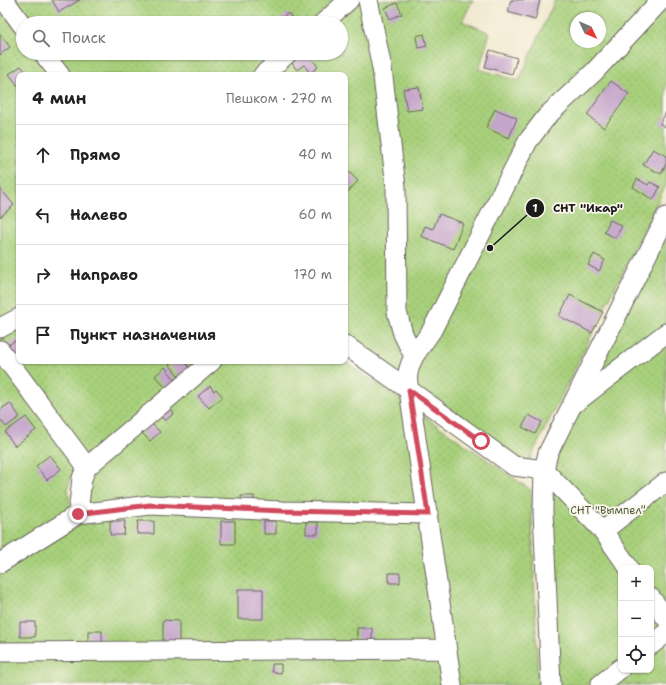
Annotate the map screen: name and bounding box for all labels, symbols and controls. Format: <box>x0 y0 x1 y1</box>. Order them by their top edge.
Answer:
north arrow <box>570 12 606 48</box>
search box <box>16 16 348 60</box>
icon: search <box>30 27 52 49</box>
text: Поиск <box>62 28 106 48</box>
text: 4 мин <box>32 87 87 109</box>
text: Пешком · 270 m <box>226 90 332 107</box>
icon: ahead <box>32 144 54 166</box>
text: Прямо <box>70 145 120 165</box>
text: 40 m <box>298 146 332 163</box>
callout: СНТ "Икар" <box>525 196 631 220</box>
text: 1 <box>532 200 538 216</box>
text: СНТ "Икар" <box>553 200 623 216</box>
icon: left <box>32 204 54 226</box>
text: Налево <box>70 205 128 225</box>
text: 60 m <box>299 206 332 223</box>
icon: right <box>32 264 54 286</box>
text: Направо <box>70 265 138 285</box>
text: 170 m <box>294 266 332 283</box>
icon: arrive <box>32 324 54 346</box>
text: Пункт назначения <box>70 325 216 345</box>
route start <box>472 432 490 450</box>
park label: СНТ "Вымпел" <box>570 503 646 518</box>
route end <box>69 505 87 523</box>
map controls <box>618 565 654 673</box>
button: + <box>618 565 654 601</box>
button: − <box>618 601 654 637</box>
button: locate <box>618 637 654 673</box>

